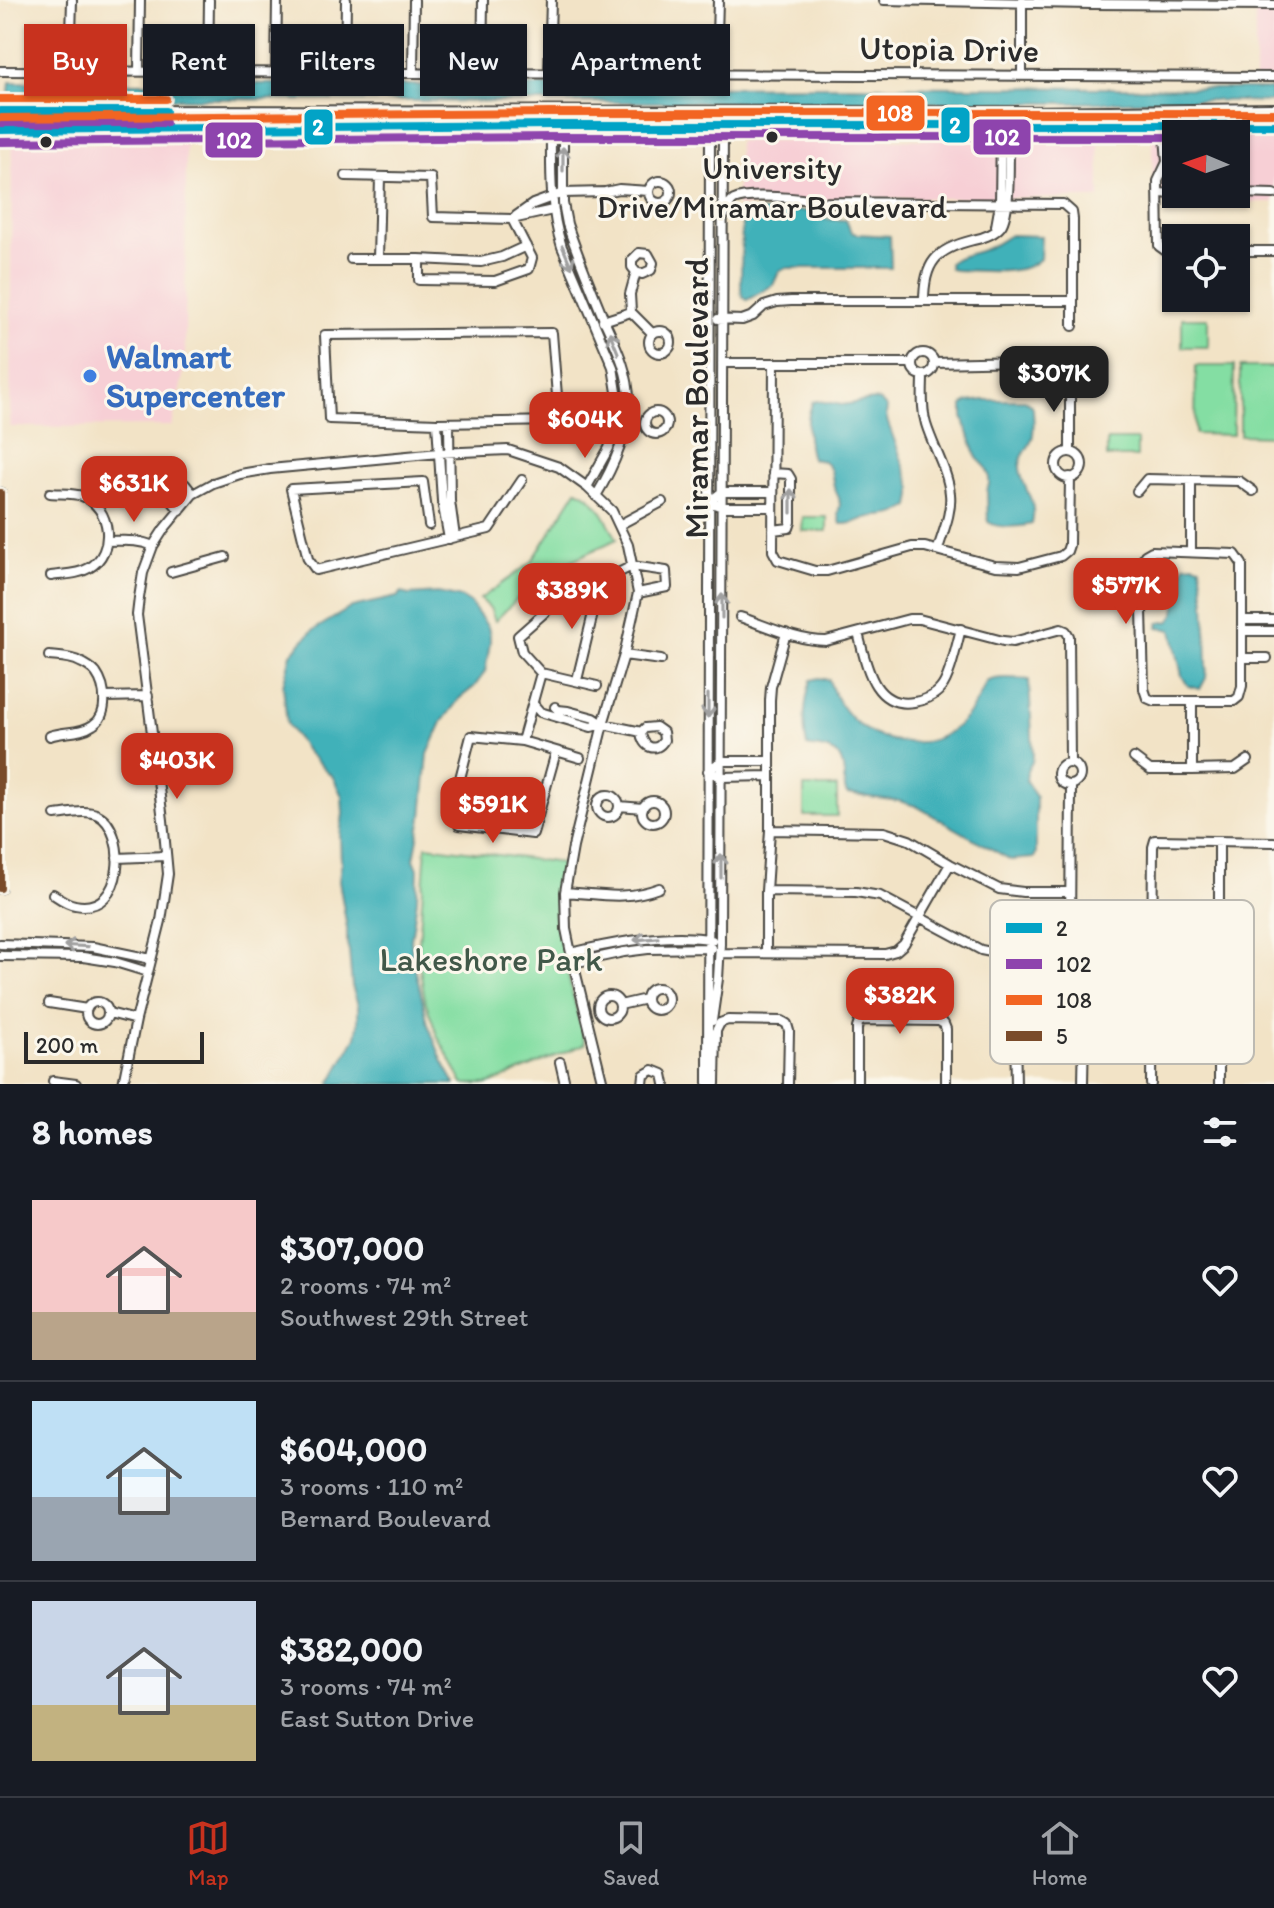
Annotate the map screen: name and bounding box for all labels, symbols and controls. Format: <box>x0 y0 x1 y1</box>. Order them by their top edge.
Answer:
chip: Buy <box>24 24 127 96</box>
chip: Rent <box>143 24 255 96</box>
chip: Filters <box>271 24 404 96</box>
chip: New <box>420 24 527 96</box>
chip: Apartment <box>543 24 730 96</box>
street label: Utopia Drive <box>859 27 1039 71</box>
line badge: 108 <box>865 94 926 132</box>
text: 108 <box>877 100 913 127</box>
line badge: 2 <box>940 106 971 144</box>
line badge: 2 <box>303 108 334 146</box>
text: 2 <box>949 112 961 139</box>
text: 2 <box>312 114 324 141</box>
line badge: 102 <box>972 118 1032 156</box>
north arrow <box>1162 120 1250 208</box>
map controls <box>1162 120 1250 312</box>
line badge: 102 <box>204 121 264 159</box>
text: 102 <box>984 124 1020 151</box>
text: 102 <box>216 127 252 154</box>
marker: University Drive/Miramar Boulevard <box>764 129 780 145</box>
unlabelled marker <box>38 134 54 150</box>
one-way arrow <box>555 146 571 173</box>
place label: University Drive/Miramar Boulevard <box>597 149 948 226</box>
button: locate <box>1162 224 1250 312</box>
one-way arrow <box>560 244 575 269</box>
street label: Miramar Boulevard <box>676 257 717 539</box>
one-way arrow <box>606 331 621 356</box>
place label: Walmart Supercenter <box>106 336 285 416</box>
pin: $307K <box>998 346 1110 414</box>
text: $307K <box>1018 356 1090 388</box>
marker: Walmart Supercenter <box>81 367 99 385</box>
pin: $604K <box>529 392 641 460</box>
text: $604K <box>547 402 623 434</box>
pin: $631K <box>78 456 190 524</box>
text: $631K <box>99 466 169 498</box>
one-way arrow <box>783 488 799 515</box>
pin: $577K <box>1070 558 1182 626</box>
pin: $389K <box>516 563 628 631</box>
text: $577K <box>1091 568 1161 600</box>
text: $389K <box>536 573 608 605</box>
one-way arrow <box>714 593 730 620</box>
one-way arrow <box>700 692 716 719</box>
pin: $403K <box>121 733 233 801</box>
text: $403K <box>139 743 215 775</box>
pin: $591K <box>437 777 549 845</box>
text: $591K <box>458 787 528 819</box>
one-way arrow <box>713 853 729 880</box>
legend <box>990 900 1254 1064</box>
text: 2 <box>1056 915 1068 942</box>
one-way arrow <box>633 932 659 947</box>
one-way arrow <box>63 938 90 953</box>
park label: Lakeshore Park <box>379 939 603 980</box>
text: 102 <box>1056 951 1092 978</box>
pin: $382K <box>844 968 956 1036</box>
text: $382K <box>864 978 936 1010</box>
text: 108 <box>1056 987 1092 1014</box>
text: 5 <box>1056 1023 1068 1050</box>
scale bar <box>24 1028 204 1064</box>
text: 200 m <box>36 1032 98 1059</box>
icon: filters <box>1198 1110 1242 1154</box>
text: 8 homes <box>32 1112 153 1153</box>
text: $307,000 <box>280 1228 424 1269</box>
icon: home <box>96 1232 192 1328</box>
icon: heart <box>1198 1258 1242 1302</box>
text: 2 rooms · 74 m² <box>280 1269 451 1301</box>
text: Southwest 29th Street <box>280 1301 529 1333</box>
text: $604,000 <box>280 1429 428 1470</box>
icon: home <box>96 1433 192 1529</box>
icon: heart <box>1198 1459 1242 1503</box>
text: 3 rooms · 110 m² <box>280 1470 463 1502</box>
text: Bernard Boulevard <box>280 1502 491 1534</box>
text: $382,000 <box>280 1629 423 1670</box>
icon: home <box>96 1633 192 1729</box>
icon: heart <box>1198 1659 1242 1703</box>
text: 3 rooms · 74 m² <box>280 1670 452 1702</box>
text: East Sutton Drive <box>280 1702 474 1734</box>
tab: Map <box>186 1816 230 1891</box>
tab: Saved <box>603 1816 659 1891</box>
tab: Home <box>1032 1816 1088 1891</box>

